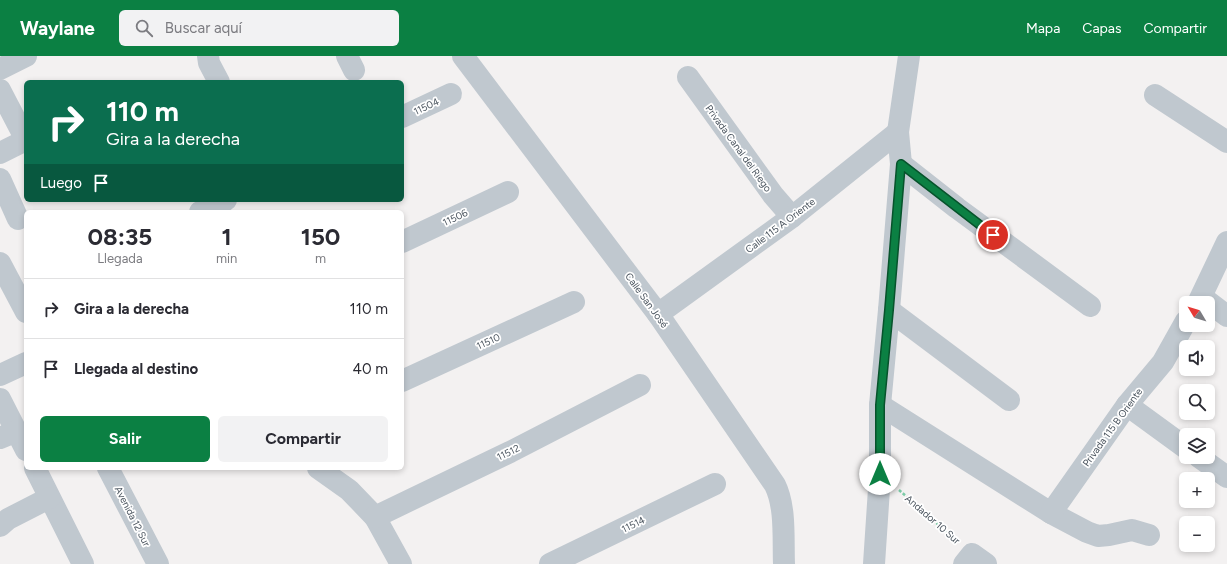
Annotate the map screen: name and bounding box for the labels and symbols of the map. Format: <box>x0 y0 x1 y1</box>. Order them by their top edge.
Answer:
street label: 11504 <box>411 95 441 118</box>
street label: Privada Canal del Riego <box>703 102 775 195</box>
street label: Calle 115 A Oriente <box>743 195 818 256</box>
street label: 11506 <box>441 206 470 229</box>
pin <box>976 218 1010 252</box>
street label: Calle San José <box>622 270 671 331</box>
north arrow <box>1179 296 1215 332</box>
street label: 11510 <box>474 331 502 352</box>
street label: Privada 115 B Oriente <box>1080 385 1146 469</box>
street label: 11512 <box>495 441 522 463</box>
position arrow <box>859 453 901 495</box>
street label: Avenida 12 Sur <box>112 484 154 549</box>
street label: Andador 10 Sur <box>902 492 963 547</box>
street label: 11514 <box>619 513 647 536</box>

